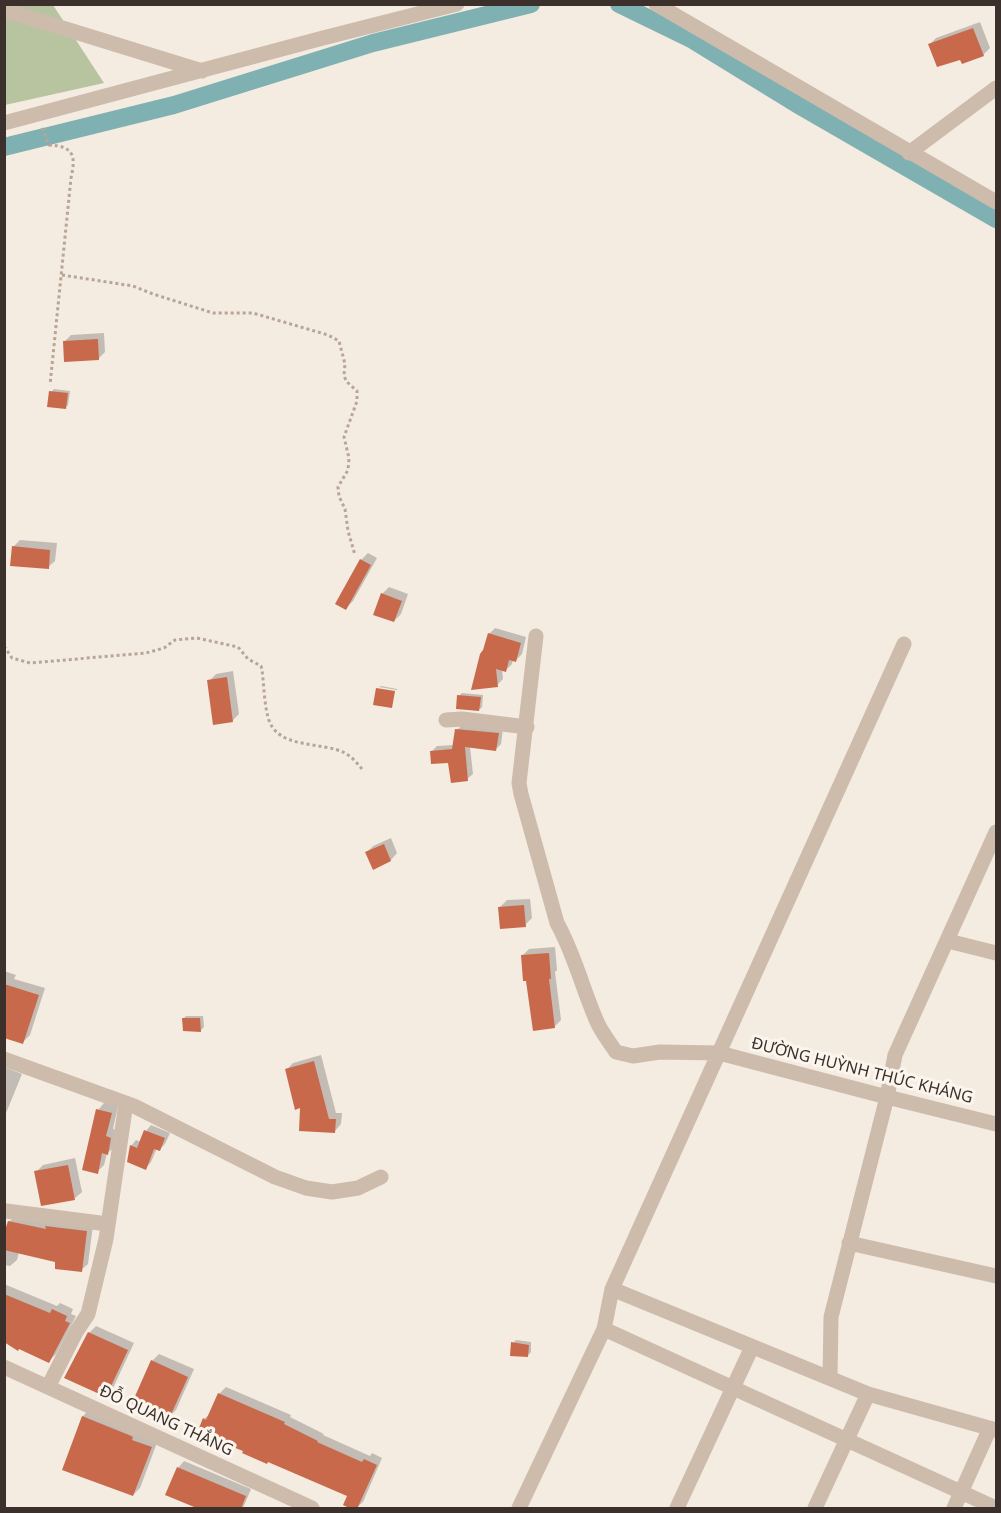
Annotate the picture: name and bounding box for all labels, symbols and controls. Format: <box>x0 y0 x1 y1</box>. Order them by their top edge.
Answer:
street label: ĐƯỜNG HUỲNH THÚC KHÁNG <box>749 1034 975 1108</box>
street label: ĐỖ QUANG THẮNG <box>96 1382 236 1460</box>

